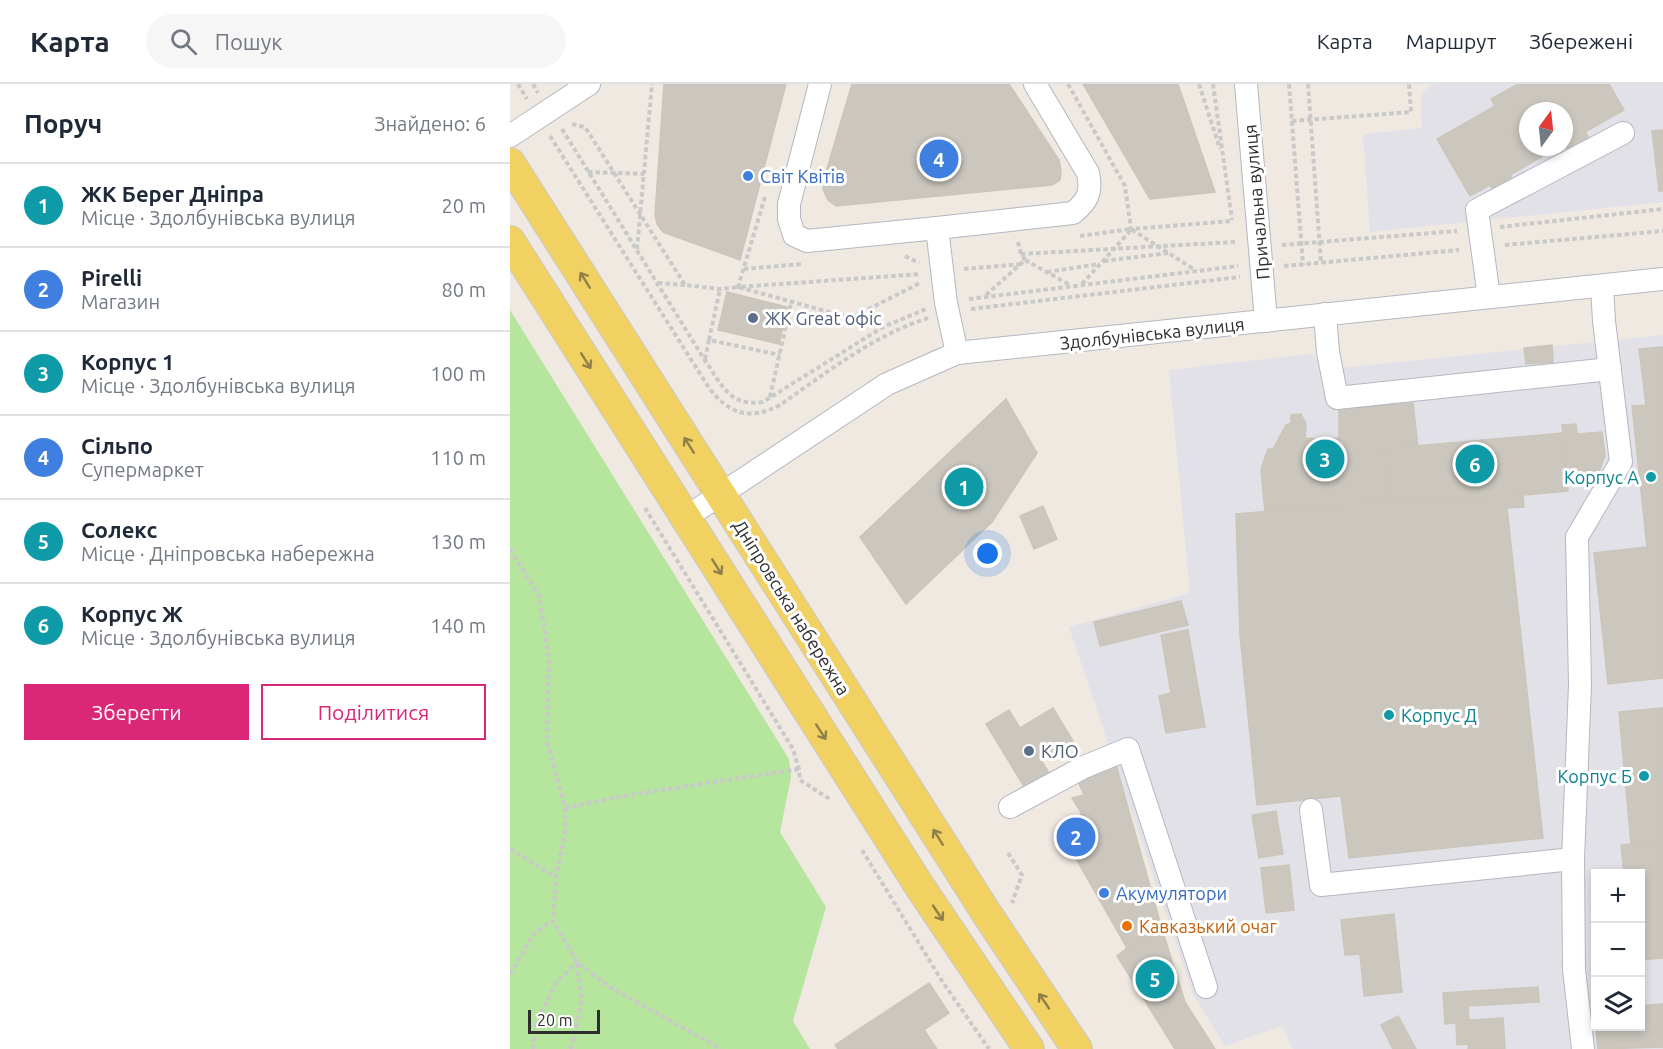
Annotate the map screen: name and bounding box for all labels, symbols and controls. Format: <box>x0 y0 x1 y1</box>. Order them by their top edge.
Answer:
search box <box>146 14 566 68</box>
icon: search <box>167 25 200 58</box>
text: Карта <box>30 26 110 57</box>
text: Пошук <box>215 29 283 54</box>
text: Карта <box>1317 29 1373 53</box>
text: Маршрут <box>1406 29 1496 53</box>
text: Збережені <box>1529 29 1633 53</box>
north arrow <box>1519 102 1573 156</box>
text: Поруч <box>24 109 102 138</box>
text: Знайдено: 6 <box>374 112 486 135</box>
street label: Причальна вулиця <box>1239 124 1273 280</box>
pin: 4 <box>920 136 958 182</box>
place label: Світ Квітів <box>760 166 845 186</box>
marker: Світ Квітів <box>741 169 755 183</box>
text: ЖК Берег Дніпра <box>81 181 264 206</box>
text: 1 <box>38 194 49 217</box>
text: 20 m <box>442 194 486 217</box>
text: Місце · Здолбунівська вулиця <box>81 206 356 229</box>
text: Pirelli <box>81 265 142 290</box>
one-way arrow <box>578 272 590 289</box>
text: 2 <box>38 278 49 301</box>
text: 80 m <box>442 278 486 301</box>
text: Магазин <box>81 290 160 313</box>
place label: ЖК Great офіс <box>765 308 882 328</box>
marker: ЖК Great офіс <box>746 311 760 325</box>
street label: Здолбунівська вулиця <box>1059 313 1245 353</box>
text: Корпус 1 <box>81 349 174 374</box>
one-way arrow <box>581 352 593 369</box>
text: 3 <box>38 362 49 385</box>
text: 100 m <box>430 362 486 385</box>
text: Місце · Здолбунівська вулиця <box>81 374 356 397</box>
text: Сільпо <box>81 433 153 458</box>
pin: 3 <box>1306 436 1344 482</box>
one-way arrow <box>683 437 695 454</box>
pin: 6 <box>1456 442 1494 487</box>
text: 4 <box>38 446 49 469</box>
text: 110 m <box>430 446 486 469</box>
text: Супермаркет <box>81 458 204 481</box>
pin: 1 <box>944 464 984 510</box>
place label: Корпус А <box>1564 467 1639 487</box>
marker: Корпус А <box>1644 470 1658 484</box>
street label: Дніпровська набережна <box>730 516 854 698</box>
text: Солекс <box>81 517 157 542</box>
text: 5 <box>38 530 49 553</box>
text: 130 m <box>430 530 486 553</box>
your location <box>973 539 1002 568</box>
text: Місце · Дніпровська набережна <box>81 542 375 565</box>
one-way arrow <box>711 558 723 575</box>
text: Корпус Ж <box>81 601 183 626</box>
text: 6 <box>38 614 49 637</box>
text: 140 m <box>430 614 486 637</box>
text: Місце · Здолбунівська вулиця <box>81 626 356 649</box>
button: Зберегти <box>24 684 249 740</box>
button: Поділитися <box>261 684 486 740</box>
place label: Корпус Д <box>1401 705 1477 725</box>
marker: Корпус Д <box>1382 708 1396 722</box>
one-way arrow <box>816 723 828 740</box>
place label: КЛО <box>1041 741 1079 761</box>
marker: КЛО <box>1022 744 1036 758</box>
place label: Корпус Б <box>1558 766 1632 786</box>
marker: Корпус Б <box>1637 769 1651 783</box>
pin: 2 <box>1056 814 1096 860</box>
one-way arrow <box>931 829 944 846</box>
map controls <box>1591 869 1645 1031</box>
button: + <box>1591 869 1645 923</box>
place label: Акумулятори <box>1116 883 1227 903</box>
marker: Акумулятори <box>1097 886 1111 900</box>
one-way arrow <box>932 905 944 921</box>
place label: Кавказький очаг <box>1139 916 1277 936</box>
marker: Кавказький очаг <box>1120 919 1134 933</box>
button: − <box>1591 923 1645 977</box>
pin: 5 <box>1136 956 1174 1002</box>
button: layers <box>1591 977 1645 1031</box>
one-way arrow <box>1038 993 1050 1009</box>
scale bar <box>528 1007 600 1034</box>
text: 20 m <box>537 1011 573 1029</box>

